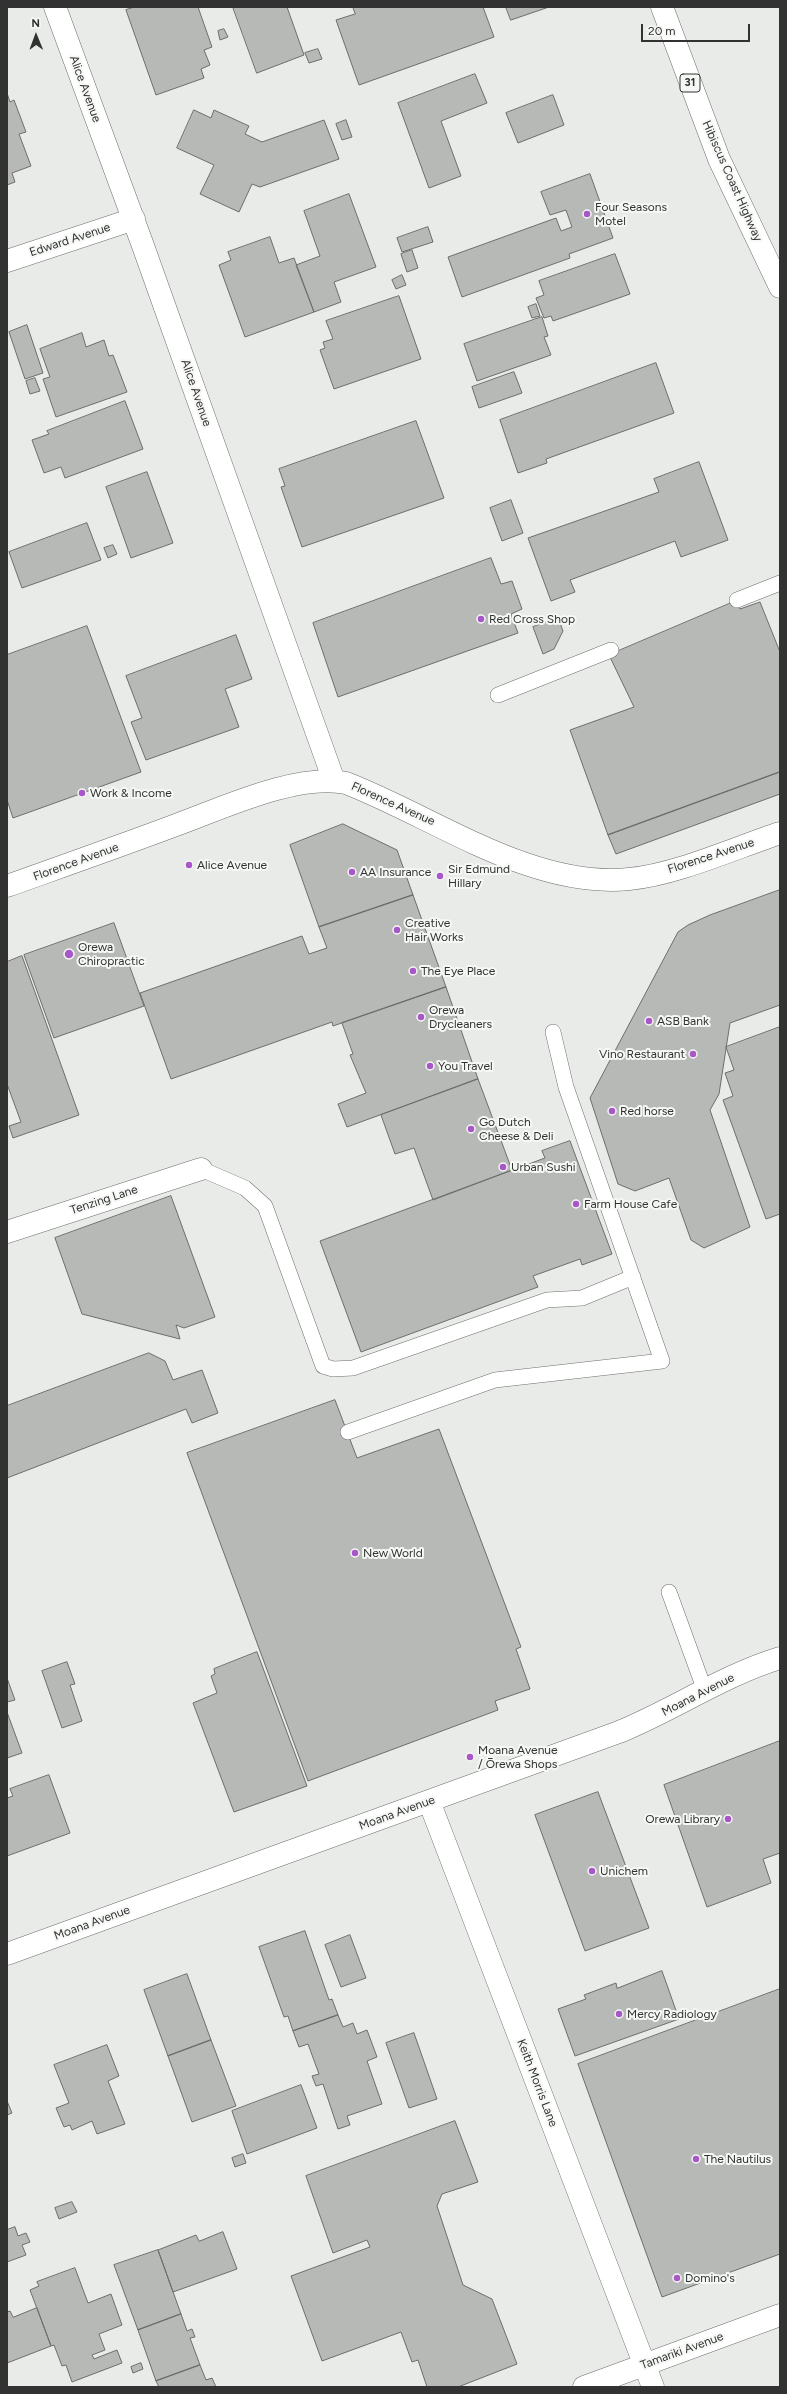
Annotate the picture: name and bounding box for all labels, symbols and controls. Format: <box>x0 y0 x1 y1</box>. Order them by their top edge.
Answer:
north arrow <box>16 16 56 56</box>
scale bar <box>643 16 752 42</box>
text: N <box>31 17 40 30</box>
text: 20 m <box>648 24 676 38</box>
street label: Alice Avenue <box>66 54 104 124</box>
road number: 31 <box>680 74 700 92</box>
street label: Hibiscus Coast Highway <box>699 118 765 244</box>
place label: Four Seasons Motel <box>595 200 667 228</box>
marker: Four Seasons Motel <box>582 209 592 219</box>
street label: Edward Avenue <box>28 220 112 260</box>
street label: Alice Avenue <box>178 357 214 429</box>
place label: Red Cross Shop <box>489 612 575 626</box>
marker: Red Cross Shop <box>476 614 486 624</box>
street label: Florence Avenue <box>349 779 437 829</box>
place label: Work & Income <box>90 786 172 800</box>
marker: Work & Income <box>77 788 87 798</box>
street label: Florence Avenue <box>666 835 756 877</box>
street label: Florence Avenue <box>31 840 121 884</box>
place label: Alice Avenue <box>197 858 267 872</box>
marker: Alice Avenue <box>184 860 194 870</box>
place label: Sir Edmund Hillary <box>448 862 510 890</box>
place label: AA Insurance <box>360 865 431 879</box>
marker: AA Insurance <box>347 867 357 877</box>
marker: Sir Edmund Hillary <box>435 871 445 881</box>
place label: Creative Hair Works <box>405 916 463 944</box>
marker: Creative Hair Works <box>392 925 402 935</box>
place label: Orewa Chiropractic <box>78 940 145 968</box>
marker: Orewa Chiropractic <box>63 948 75 960</box>
place label: The Eye Place <box>421 964 495 978</box>
marker: The Eye Place <box>408 966 418 976</box>
place label: Orewa Drycleaners <box>429 1003 492 1031</box>
marker: Orewa Drycleaners <box>416 1012 426 1022</box>
place label: ASB Bank <box>657 1014 709 1028</box>
marker: ASB Bank <box>644 1016 654 1026</box>
place label: Vino Restaurant <box>599 1047 685 1061</box>
marker: Vino Restaurant <box>688 1049 698 1059</box>
place label: You Travel <box>438 1059 493 1073</box>
marker: You Travel <box>425 1061 435 1071</box>
place label: Red horse <box>620 1104 674 1118</box>
marker: Red horse <box>607 1106 617 1116</box>
place label: Go Dutch Cheese & Deli <box>479 1115 553 1143</box>
marker: Go Dutch Cheese & Deli <box>466 1124 476 1134</box>
place label: Urban Sushi <box>511 1160 575 1174</box>
marker: Urban Sushi <box>498 1162 508 1172</box>
street label: Tenzing Lane <box>68 1182 140 1218</box>
place label: Farm House Cafe <box>584 1197 677 1211</box>
marker: Farm House Cafe <box>571 1199 581 1209</box>
place label: New World <box>363 1546 423 1560</box>
marker: New World <box>350 1548 360 1558</box>
street label: Moana Avenue <box>659 1671 737 1719</box>
place label: Moana Avenue / Ōrewa Shops <box>478 1743 558 1771</box>
marker: Moana Avenue / Ōrewa Shops <box>465 1752 475 1762</box>
street label: Moana Avenue <box>357 1793 437 1833</box>
place label: Orewa Library <box>645 1812 720 1826</box>
marker: Orewa Library <box>723 1814 733 1824</box>
place label: Unichem <box>600 1864 648 1878</box>
marker: Unichem <box>587 1866 597 1876</box>
street label: Moana Avenue <box>52 1903 132 1943</box>
place label: Mercy Radiology <box>627 2007 717 2021</box>
marker: Mercy Radiology <box>614 2009 624 2019</box>
street label: Keith Morris Lane <box>514 2037 560 2129</box>
place label: The Nautilus <box>704 2152 771 2166</box>
marker: The Nautilus <box>691 2154 701 2164</box>
place label: Domino's <box>685 2271 735 2285</box>
marker: Domino's <box>672 2273 682 2283</box>
street label: Tamariki Avenue <box>639 2329 725 2373</box>

